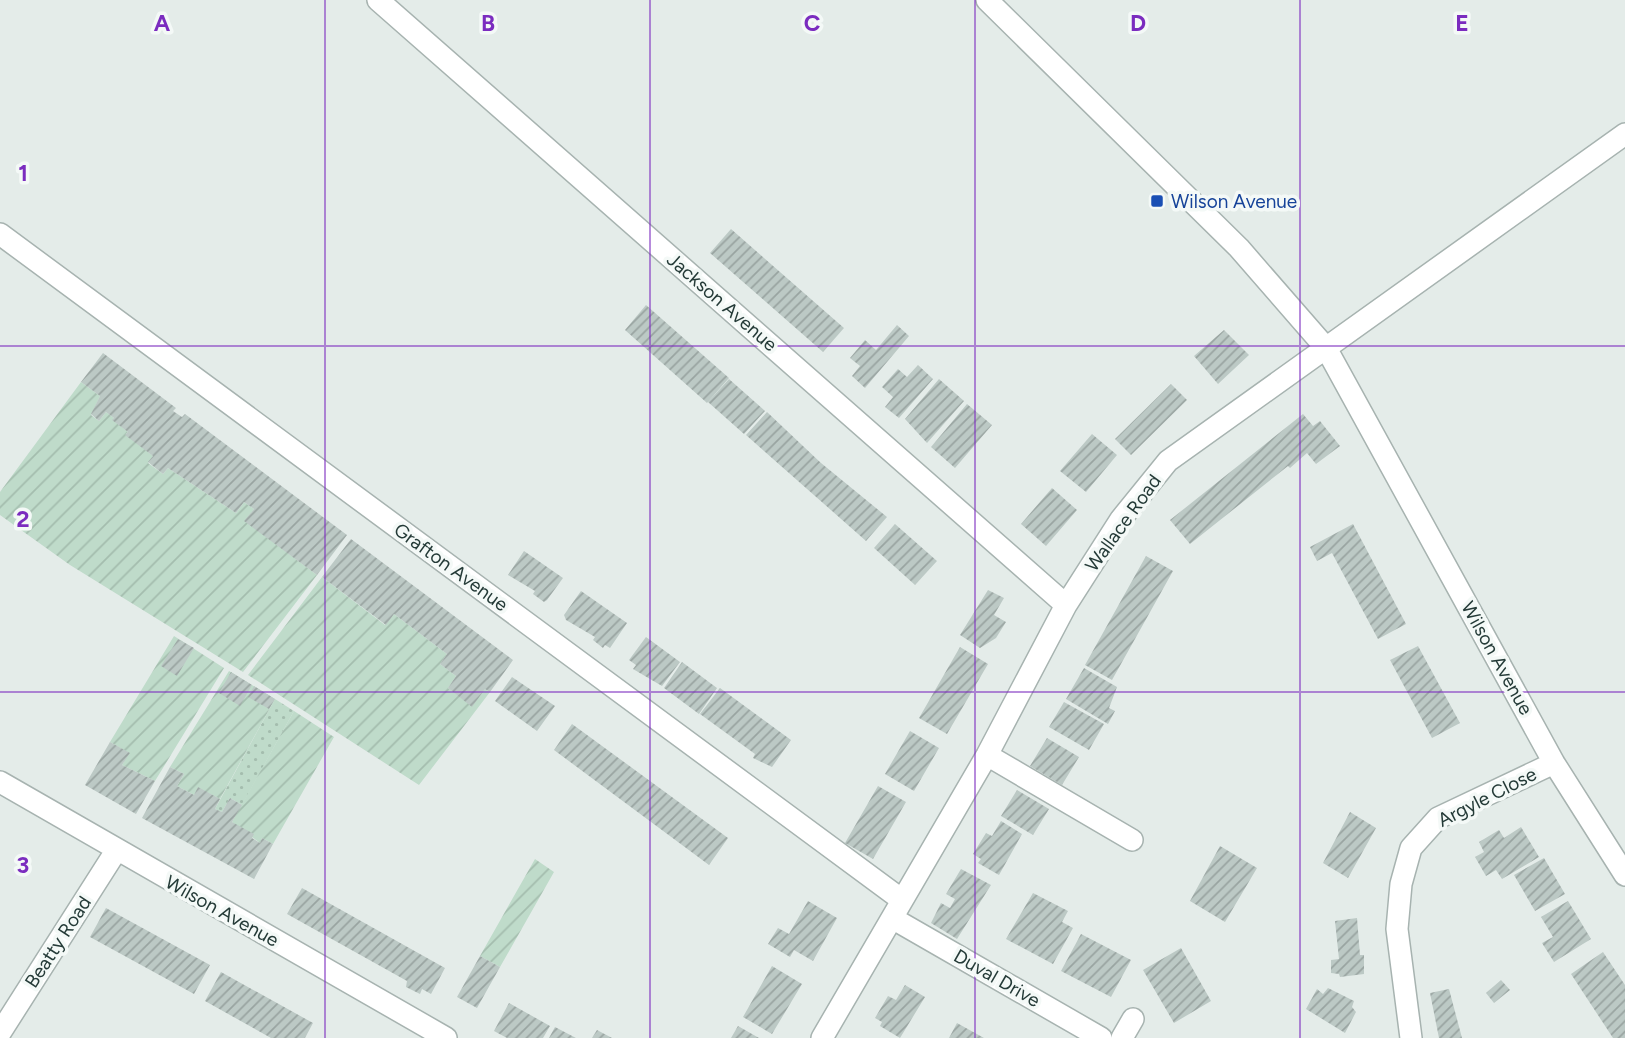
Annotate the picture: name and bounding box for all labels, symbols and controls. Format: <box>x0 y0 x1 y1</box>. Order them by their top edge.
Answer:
text: A <box>154 9 171 37</box>
text: B <box>481 9 495 37</box>
text: C <box>804 9 821 37</box>
text: D <box>1130 9 1146 37</box>
text: E <box>1455 9 1469 37</box>
text: 1 <box>18 159 28 187</box>
place label: Wilson Avenue <box>1171 190 1297 213</box>
marker: Wilson Avenue <box>1149 193 1165 209</box>
street label: Jackson Avenue <box>662 248 782 356</box>
street label: Wallace Road <box>1080 470 1166 576</box>
text: 2 <box>16 505 30 533</box>
street label: Grafton Avenue <box>390 518 512 616</box>
street label: Wilson Avenue <box>1456 597 1538 719</box>
street label: Argyle Close <box>1434 762 1540 832</box>
text: 3 <box>17 851 29 879</box>
street label: Wilson Avenue <box>161 870 283 952</box>
street label: Beatty Road <box>20 892 96 992</box>
street label: Duval Drive <box>950 944 1044 1012</box>

